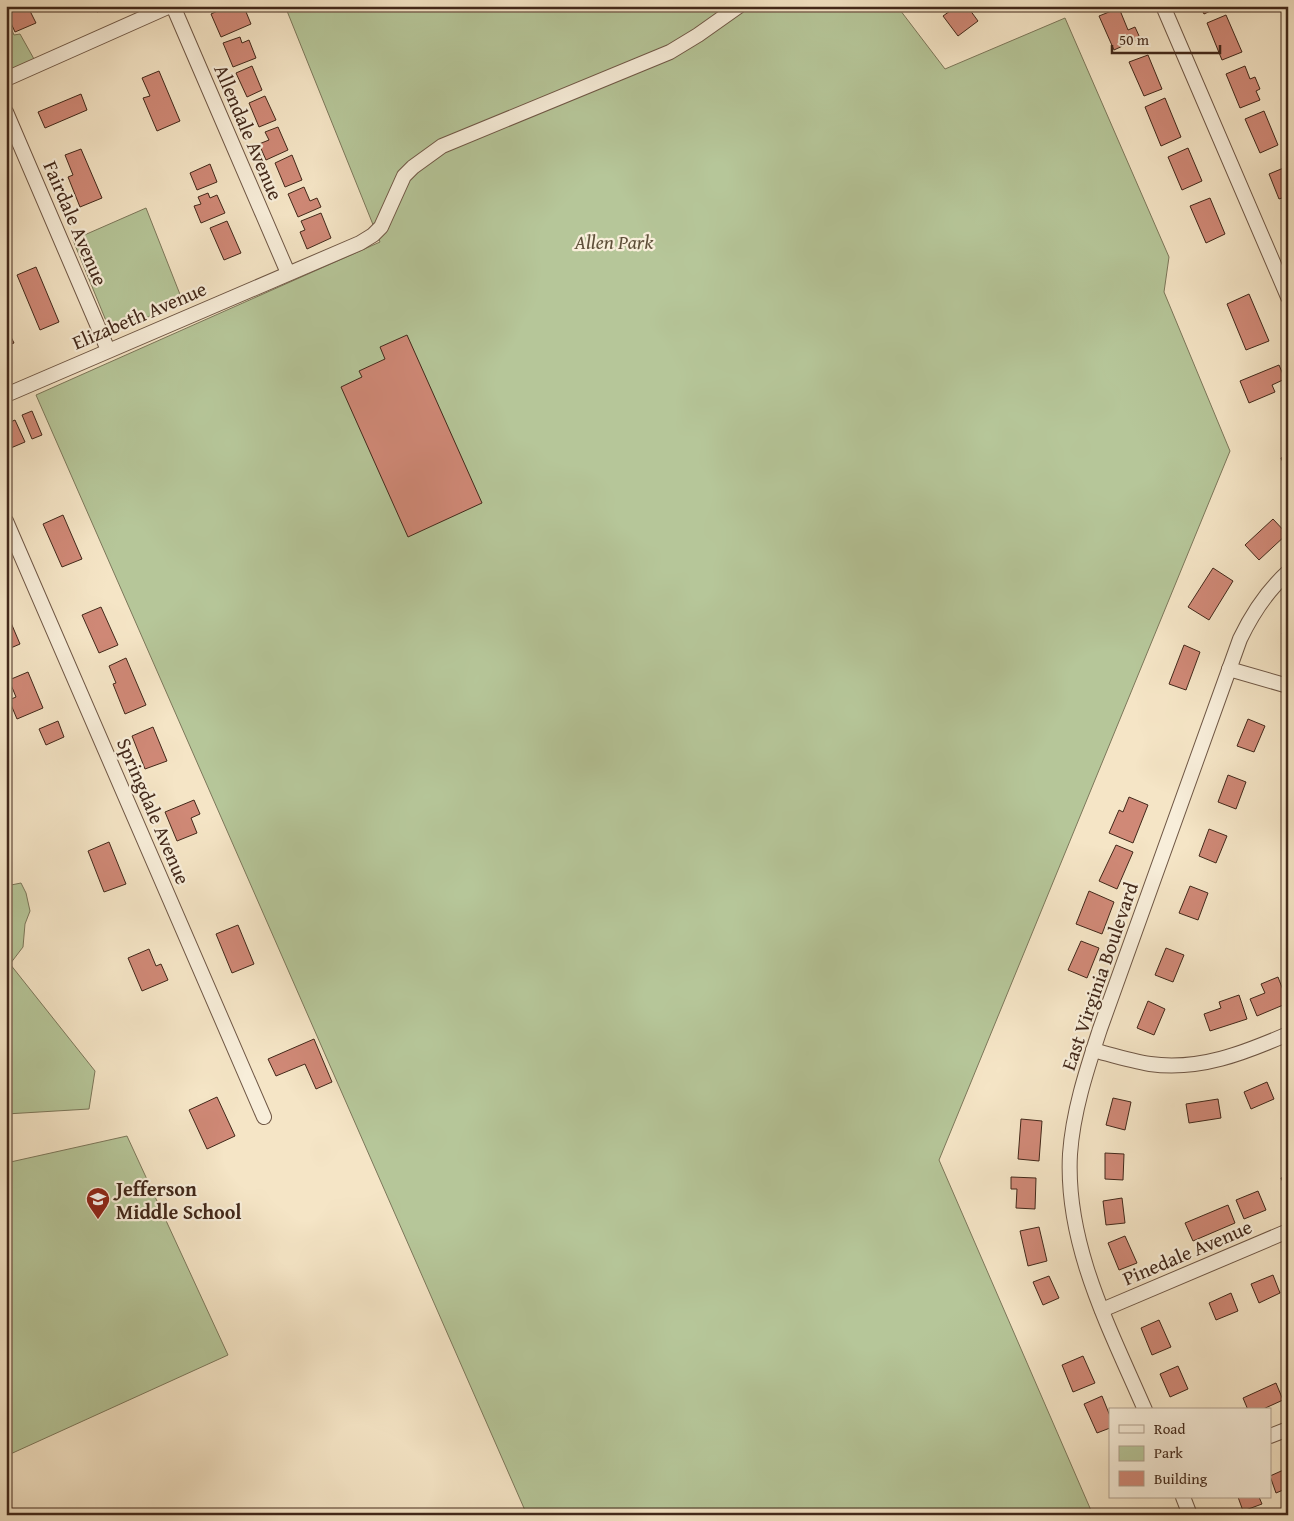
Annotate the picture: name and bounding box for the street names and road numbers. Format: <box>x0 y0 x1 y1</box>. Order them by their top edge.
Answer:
street label: Allendale Avenue <box>207 60 291 204</box>
street label: Fairdale Avenue <box>37 156 115 290</box>
street label: Elizabeth Avenue <box>67 274 211 356</box>
street label: Springdale Avenue <box>110 733 198 889</box>
street label: East Virginia Boulevard <box>1053 878 1145 1074</box>
street label: Pinedale Avenue <box>1118 1212 1256 1292</box>

